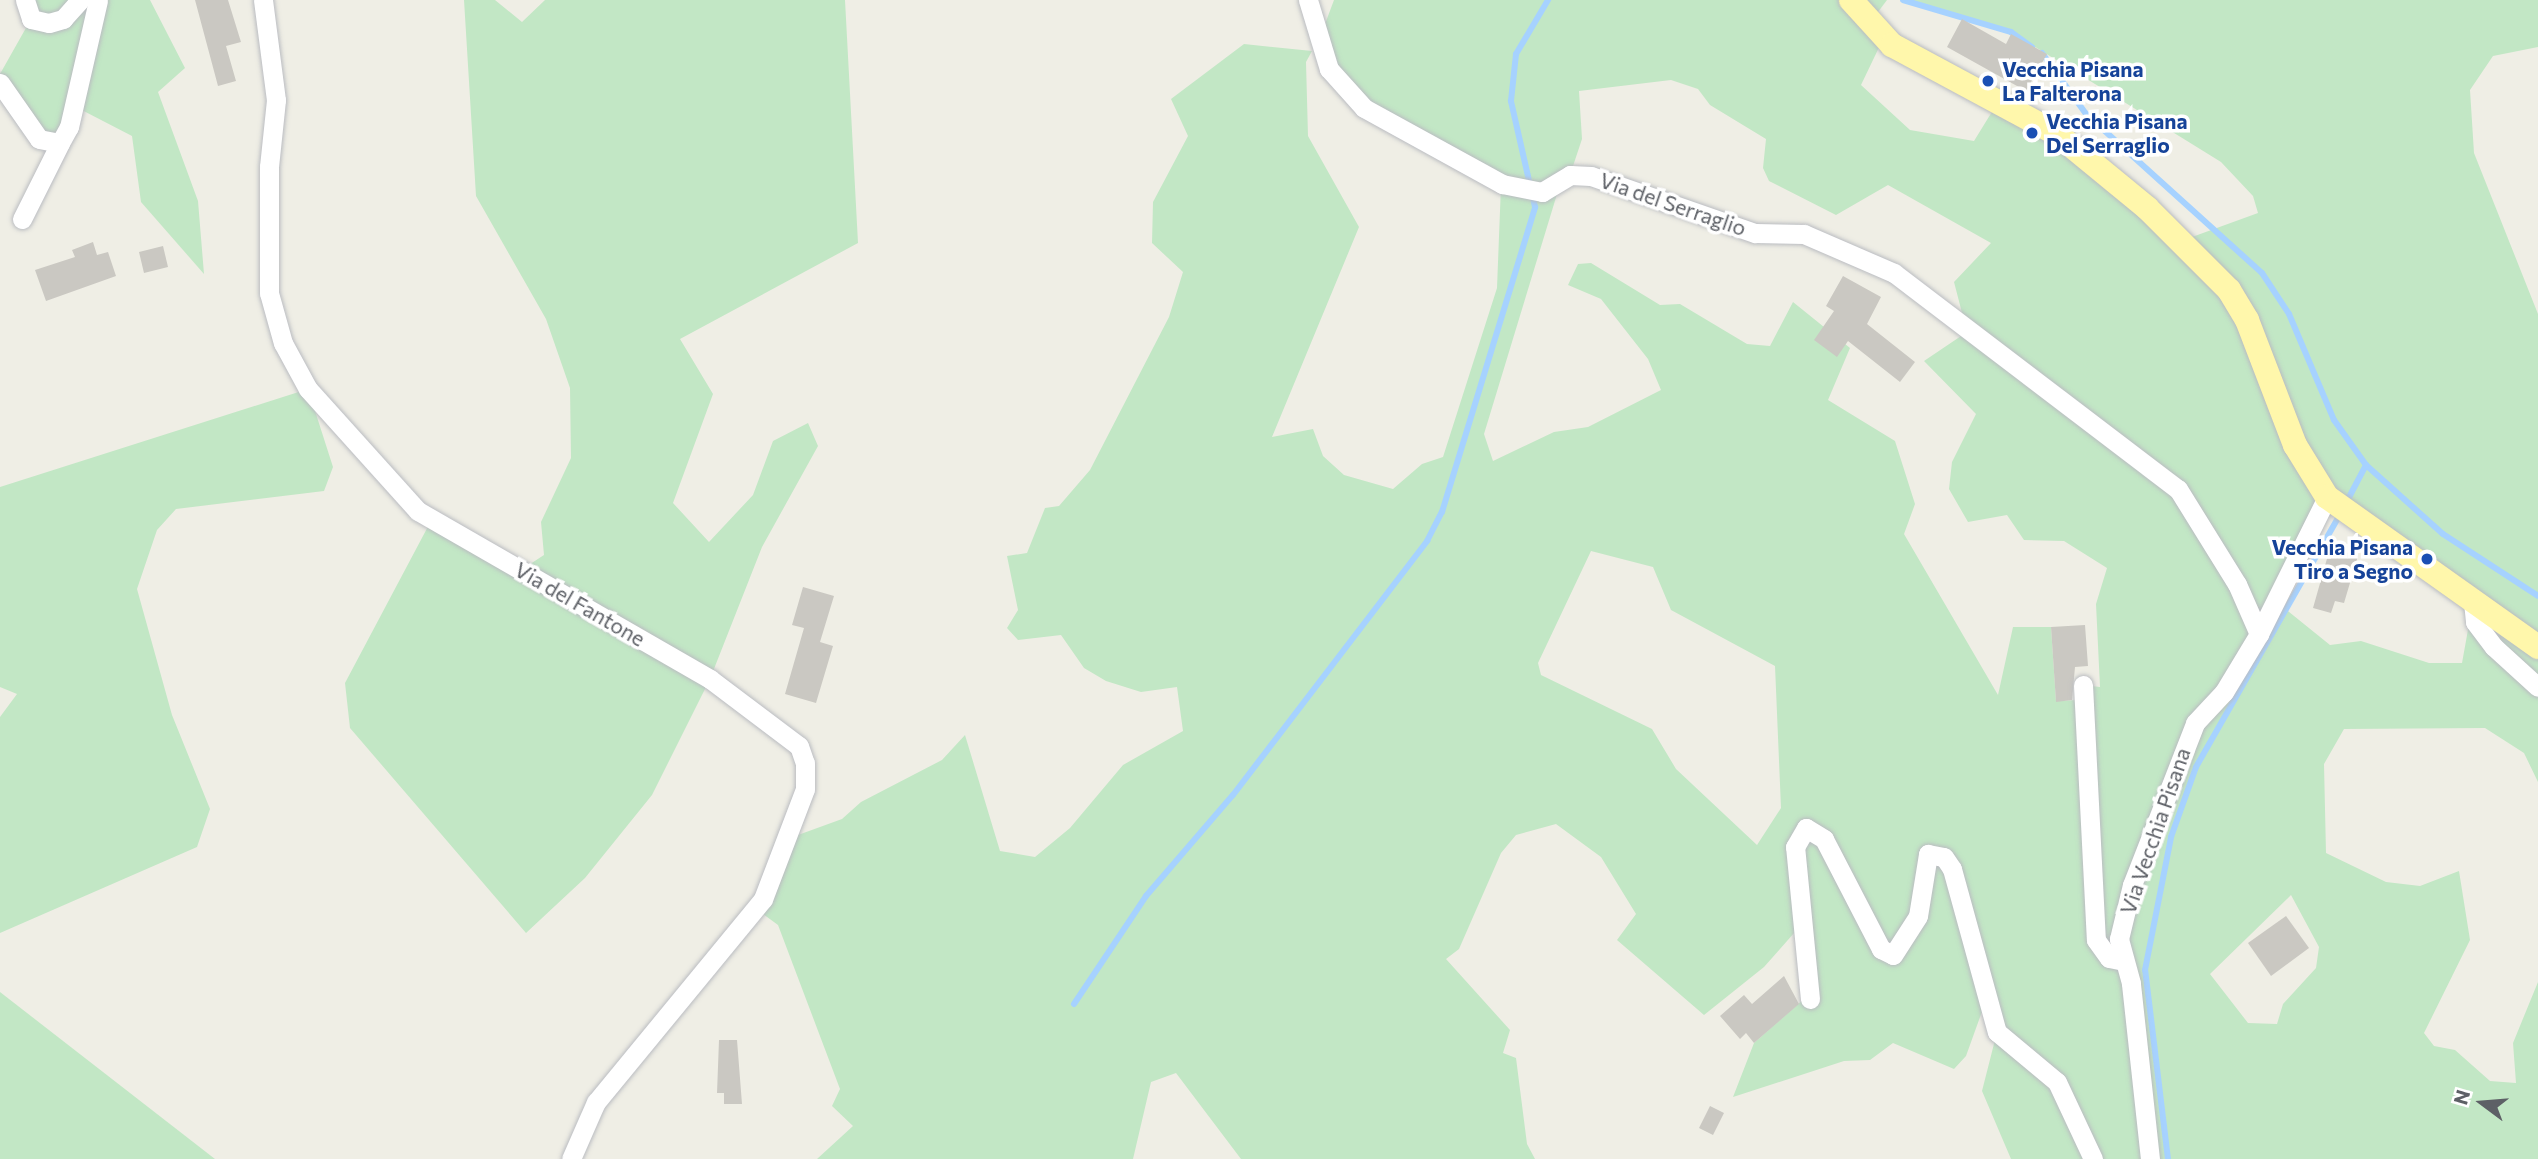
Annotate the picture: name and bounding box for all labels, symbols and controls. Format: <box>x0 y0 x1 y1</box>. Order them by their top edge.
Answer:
place label: Vecchia Pisana La Falterona <box>2002 56 2143 106</box>
marker: Vecchia Pisana La Falterona <box>1980 73 1996 89</box>
place label: Vecchia Pisana Del Serraglio <box>2046 108 2187 158</box>
marker: Vecchia Pisana Del Serraglio <box>2024 125 2040 141</box>
street label: Via del Serraglio <box>1597 167 1749 241</box>
place label: Vecchia Pisana Tiro a Segno <box>2272 534 2413 584</box>
marker: Vecchia Pisana Tiro a Segno <box>2419 551 2435 567</box>
street label: Via del Fantone <box>510 557 650 651</box>
street label: Via Vecchia Pisana <box>2115 745 2195 917</box>
north arrow <box>2447 1068 2517 1138</box>
text: N <box>2448 1087 2474 1107</box>

